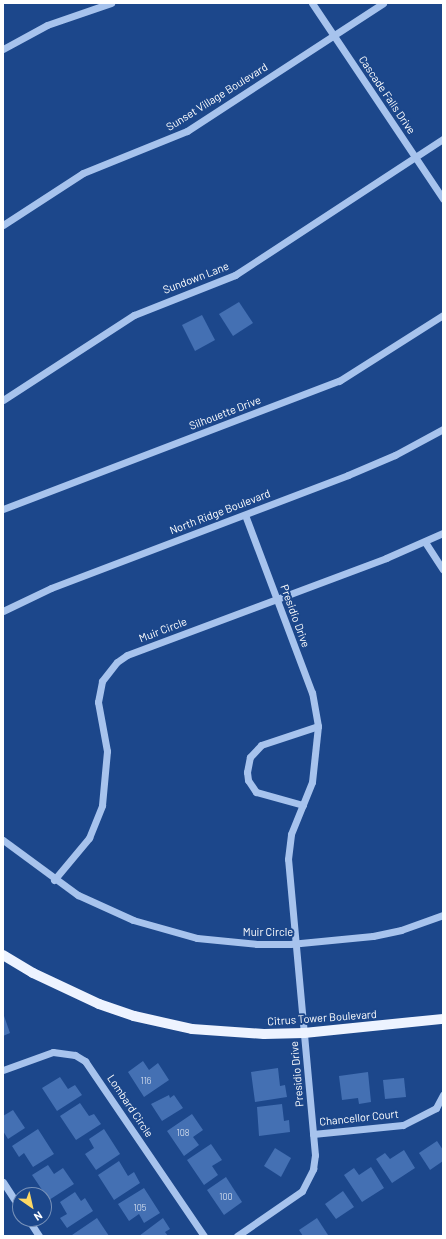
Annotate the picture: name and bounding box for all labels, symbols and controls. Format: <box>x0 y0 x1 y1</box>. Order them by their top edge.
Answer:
street label: Cascade Falls Drive <box>356 53 418 137</box>
street label: Sunset Village Boulevard <box>164 60 270 134</box>
street label: Sundown Lane <box>161 259 231 297</box>
street label: Silhouette Drive <box>187 393 263 433</box>
street label: North Ridge Boulevard <box>168 487 272 537</box>
street label: Presidio Drive <box>278 583 312 649</box>
street label: Muir Circle <box>137 615 189 645</box>
street label: Muir Circle <box>243 925 293 939</box>
street label: Citrus Tower Boulevard <box>267 1008 377 1028</box>
street label: Presidio Drive <box>288 1041 306 1107</box>
street label: Lombard Circle <box>104 1072 156 1140</box>
house number: 116 <box>141 1076 151 1086</box>
street label: Chancellor Court <box>319 1107 399 1129</box>
house number: 108 <box>177 1128 189 1138</box>
north arrow <box>12 1187 52 1227</box>
house number: 100 <box>219 1192 233 1202</box>
house number: 105 <box>134 1203 146 1213</box>
text: N <box>32 1209 45 1224</box>

